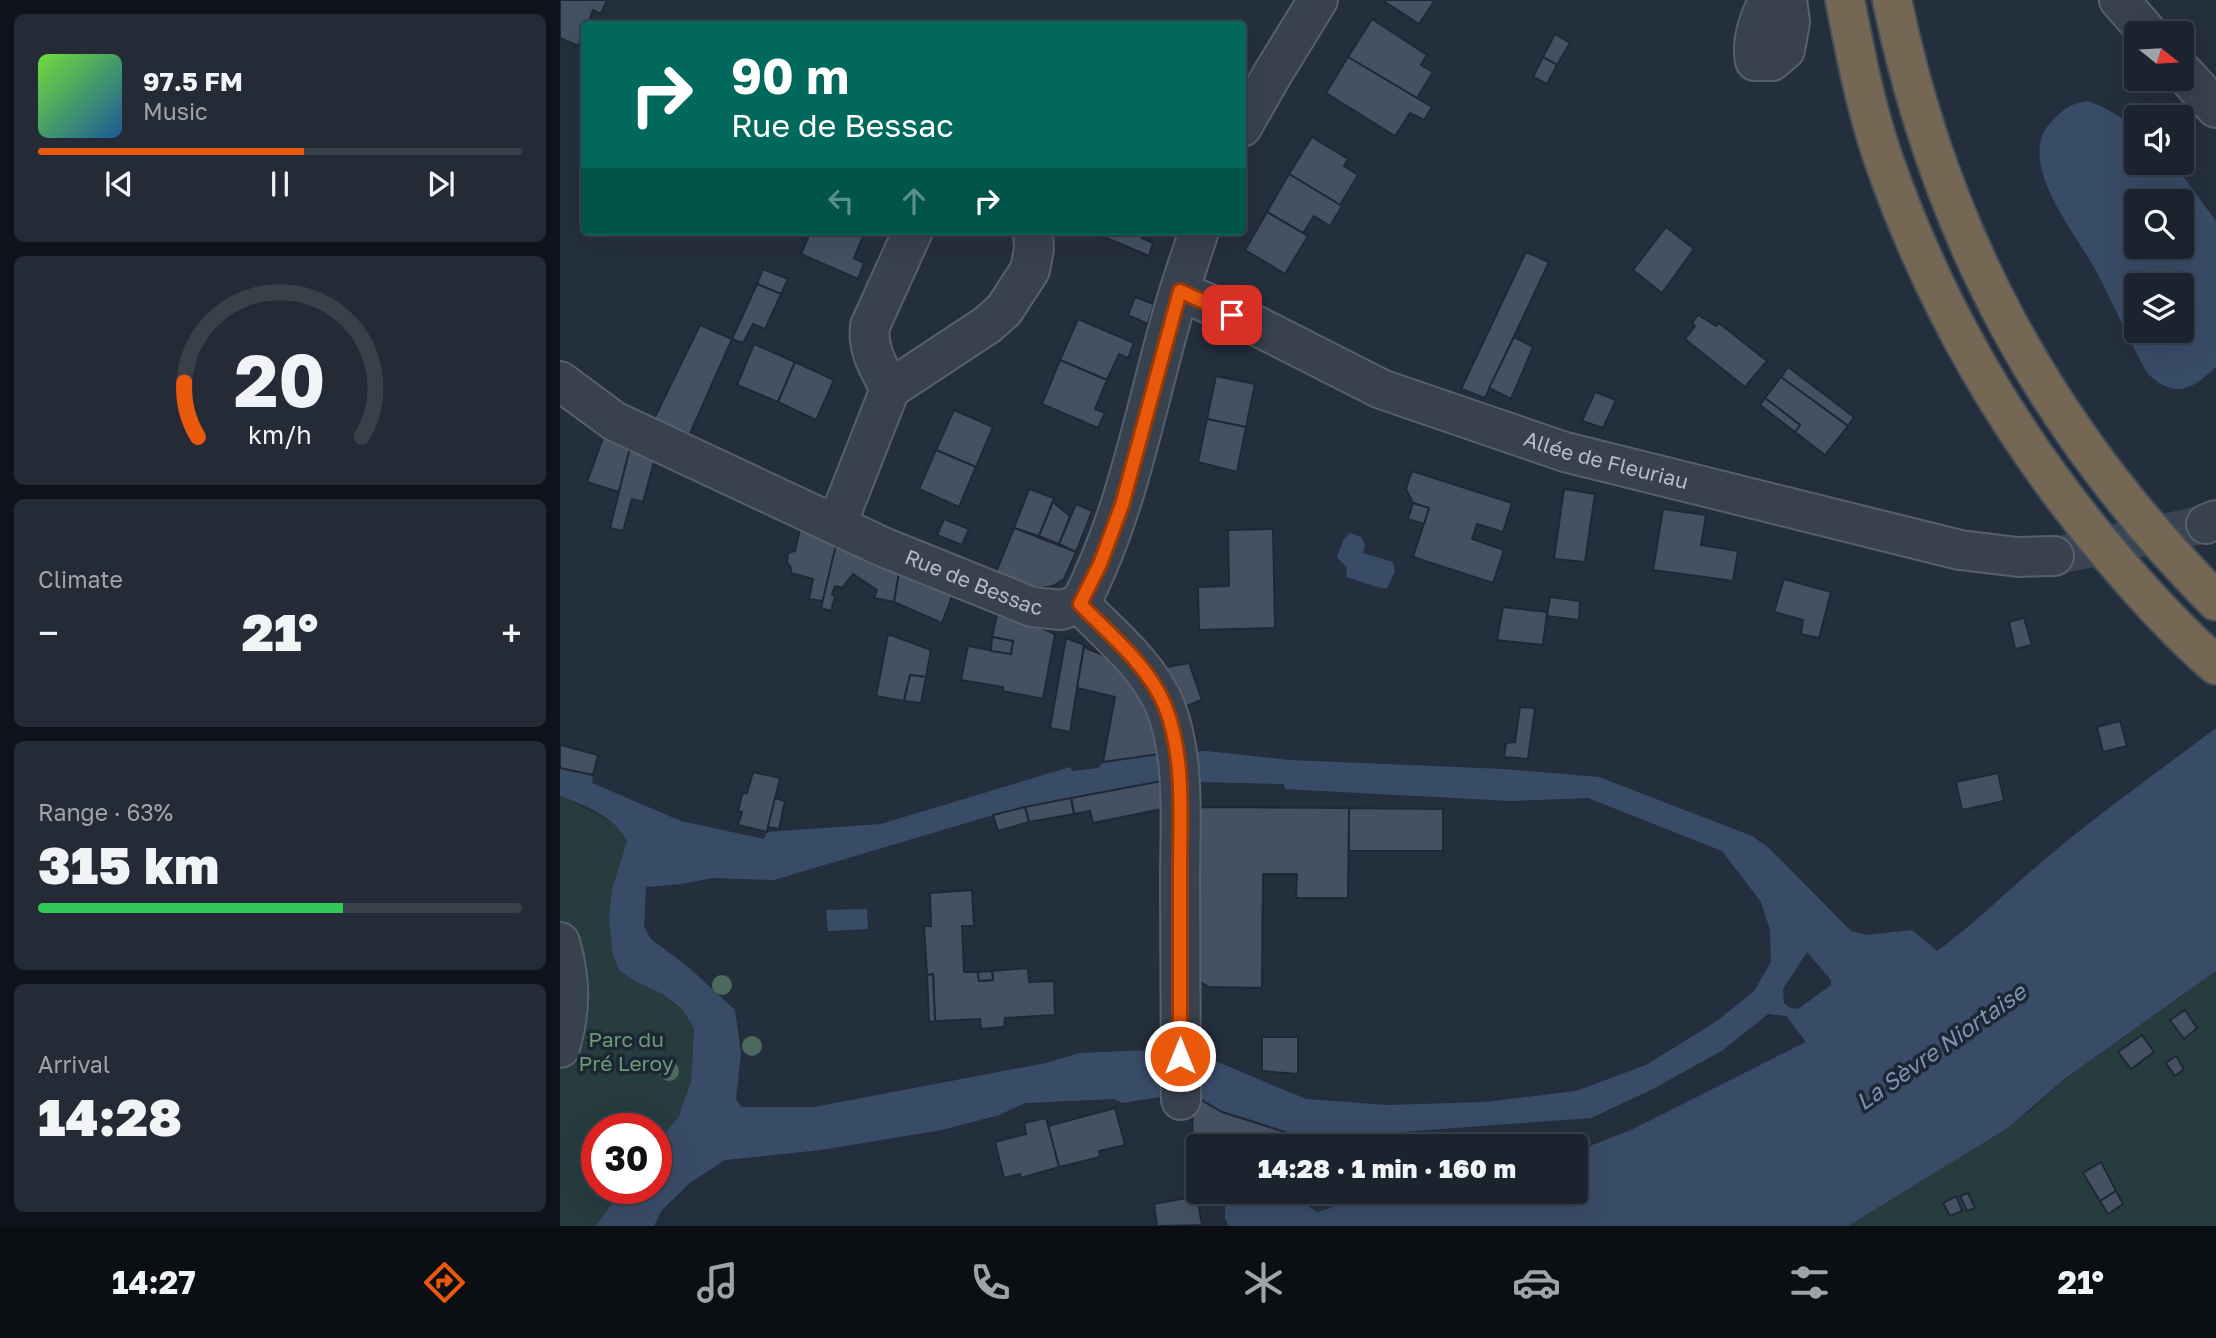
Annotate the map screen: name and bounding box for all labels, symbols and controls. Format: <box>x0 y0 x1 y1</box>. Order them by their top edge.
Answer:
north arrow <box>2124 21 2194 91</box>
map controls <box>2124 21 2194 343</box>
text: 90 m <box>731 46 849 105</box>
icon: right <box>616 49 707 140</box>
text: 97.5 FM <box>143 66 243 97</box>
text: Music <box>143 97 208 125</box>
button: sound <box>2124 105 2194 175</box>
text: Rue de Bessac <box>731 106 954 144</box>
icon: previous <box>100 165 138 203</box>
icon: pause <box>261 165 299 203</box>
icon: next <box>422 165 460 203</box>
icon: left <box>822 182 860 220</box>
icon: ahead <box>895 182 933 220</box>
icon: right <box>968 182 1006 220</box>
button: search <box>2124 189 2194 259</box>
button: layers <box>2124 273 2194 343</box>
pin <box>1202 285 1262 345</box>
icon: arrive <box>1213 296 1251 334</box>
text: 20 <box>234 336 326 423</box>
text: km/h <box>248 418 312 449</box>
street label: Allée de Fleuriau <box>1521 425 1691 494</box>
street label: Rue de Bessac <box>901 543 1044 620</box>
text: Climate <box>38 565 123 593</box>
text: 21° <box>242 600 318 662</box>
text: − <box>38 610 59 655</box>
text: + <box>501 610 522 655</box>
text: Range · 63% <box>38 798 173 826</box>
text: 315 km <box>38 833 219 895</box>
water label: La Sèvre Niortaise <box>1850 976 2032 1115</box>
position arrow <box>1143 1019 1217 1093</box>
park label: Parc du Pré Leroy <box>578 1026 674 1076</box>
text: Arrival <box>38 1050 110 1078</box>
text: 14:28 <box>38 1085 182 1147</box>
speed limit sign: 30 <box>581 1113 672 1204</box>
text: 14:28 · 1 min · 160 m <box>1258 1153 1516 1184</box>
icon: directions <box>420 1258 469 1307</box>
icon: music <box>693 1258 742 1307</box>
icon: phone <box>966 1258 1015 1307</box>
icon: climate <box>1239 1258 1288 1307</box>
icon: car <box>1512 1258 1561 1307</box>
icon: filters <box>1785 1258 1834 1307</box>
text: 14:27 <box>112 1263 196 1301</box>
text: 21° <box>2058 1263 2104 1301</box>

